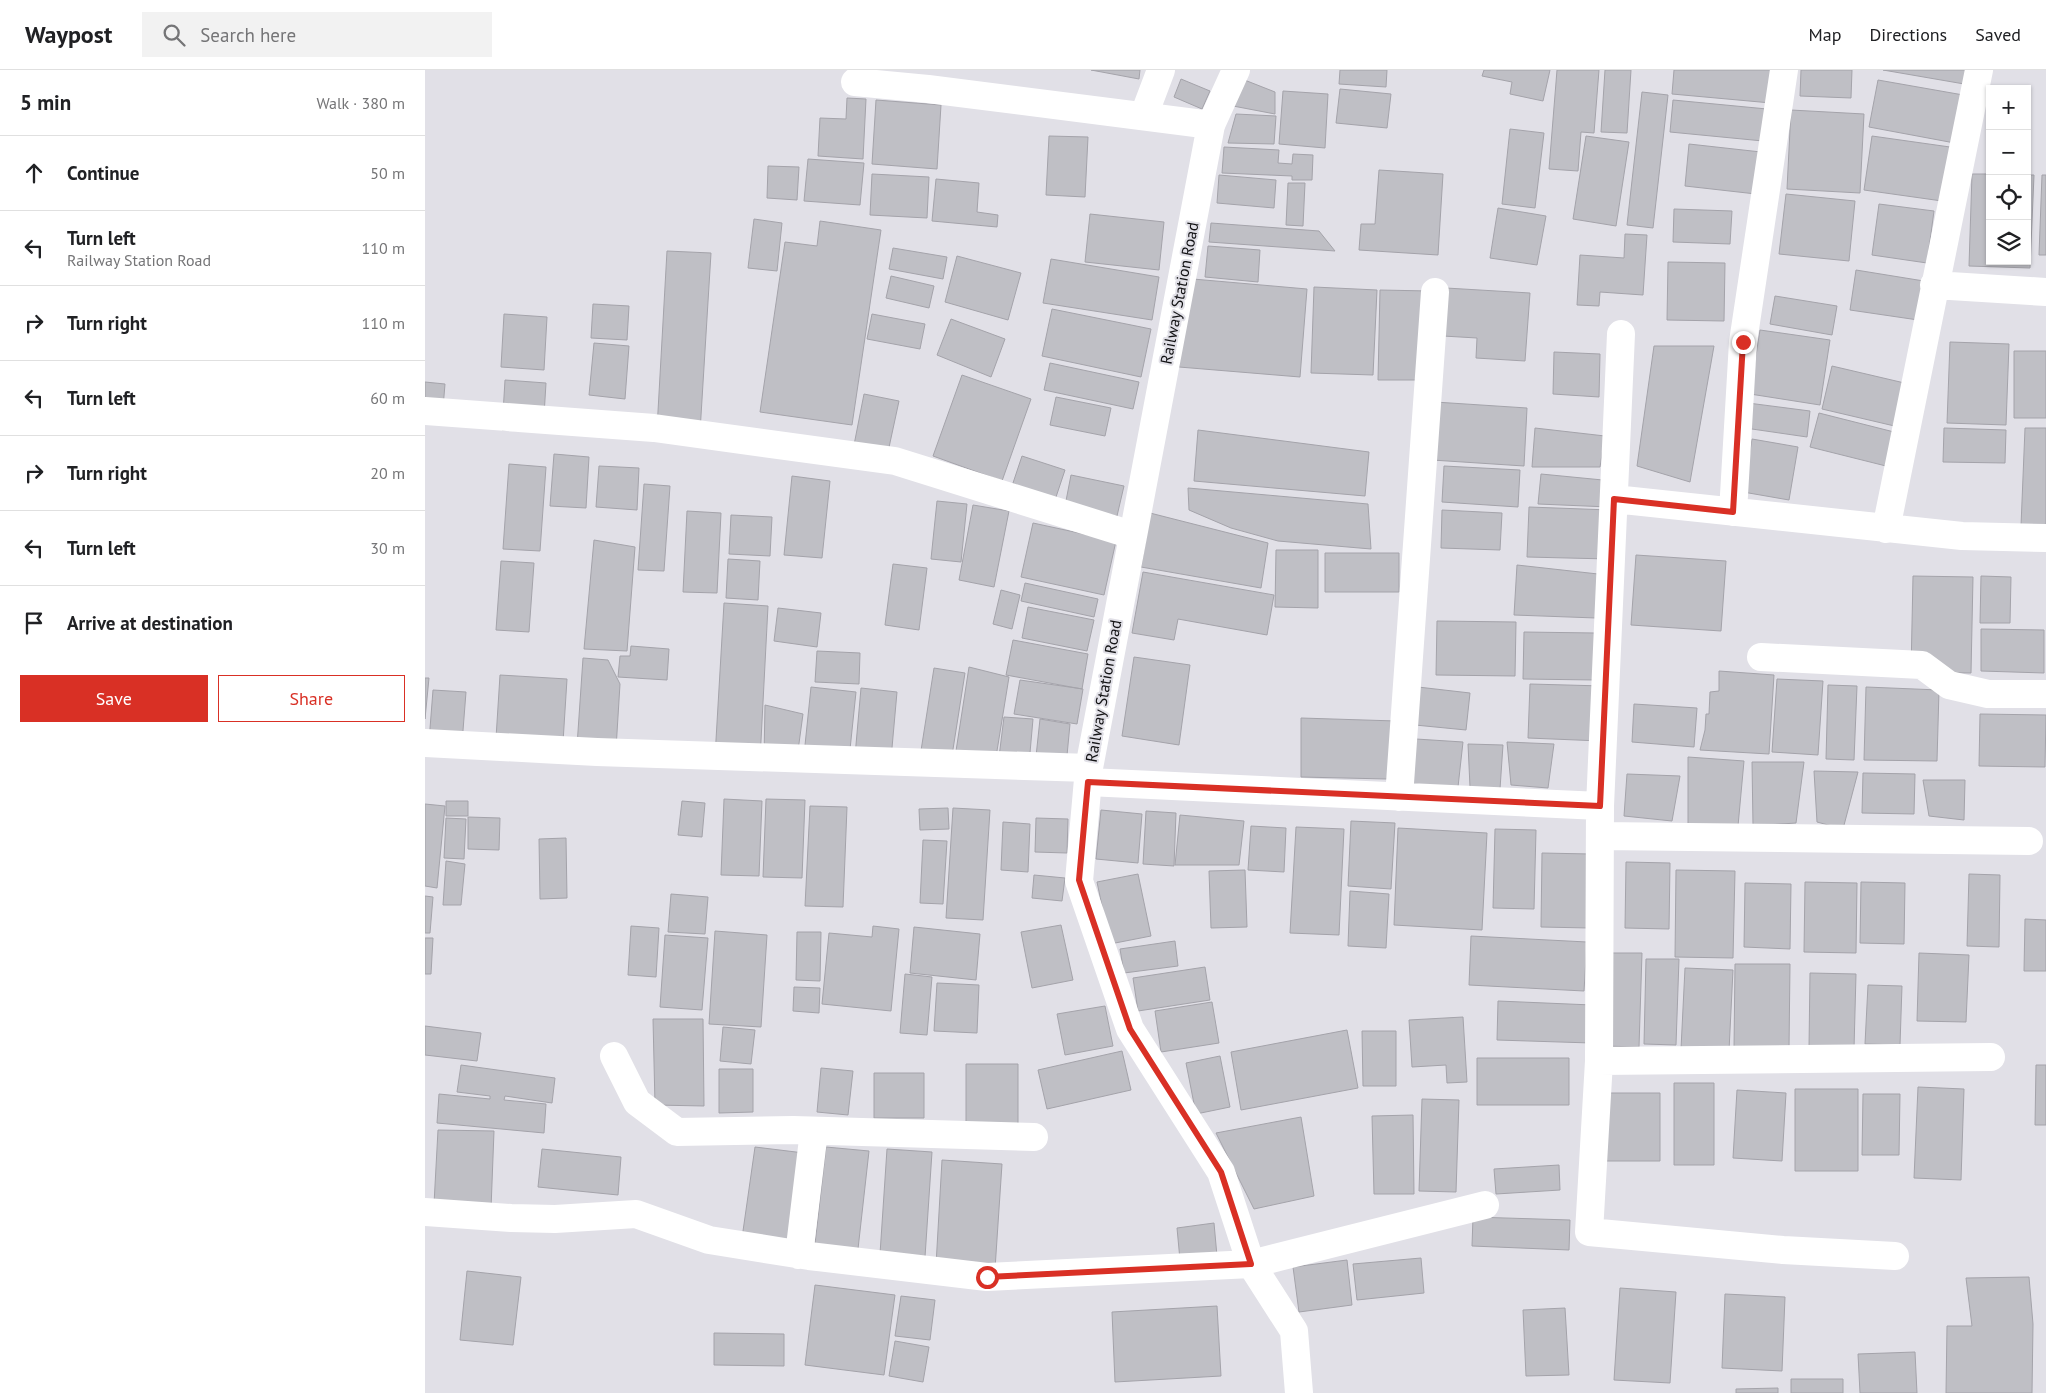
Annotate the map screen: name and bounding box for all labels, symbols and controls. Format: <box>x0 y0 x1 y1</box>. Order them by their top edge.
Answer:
search box <box>142 12 492 57</box>
text: Waypost <box>25 19 112 50</box>
icon: search <box>160 21 188 49</box>
text: Search here <box>200 23 296 47</box>
text: Map <box>1809 23 1841 46</box>
text: Directions <box>1869 23 1947 46</box>
text: Saved <box>1975 23 2021 46</box>
map controls <box>1986 85 2031 265</box>
button: + <box>1986 85 2031 130</box>
text: 5 min <box>20 89 71 116</box>
text: Walk · 380 m <box>316 93 405 113</box>
button: − <box>1986 130 2031 175</box>
icon: ahead <box>20 159 48 187</box>
text: Continue <box>67 161 139 185</box>
text: 50 m <box>370 163 405 183</box>
button: locate <box>1986 175 2031 220</box>
street label: Railway Station Road <box>1155 220 1203 366</box>
button: layers <box>1986 220 2031 265</box>
text: Turn left <box>67 226 136 250</box>
icon: left <box>20 234 48 262</box>
text: 110 m <box>362 238 405 258</box>
text: Railway Station Road <box>67 250 211 270</box>
icon: right <box>20 309 48 337</box>
text: Turn right <box>67 311 147 335</box>
text: 110 m <box>362 313 405 333</box>
route end <box>1732 331 1755 354</box>
icon: left <box>20 384 48 412</box>
text: Turn left <box>67 386 136 410</box>
text: 60 m <box>370 388 405 408</box>
icon: right <box>20 459 48 487</box>
text: Turn right <box>67 461 147 485</box>
text: 20 m <box>370 463 405 483</box>
icon: left <box>20 534 48 562</box>
text: Turn left <box>67 536 136 560</box>
text: 30 m <box>370 538 405 558</box>
icon: arrive <box>20 609 48 637</box>
text: Arrive at destination <box>67 611 233 635</box>
street label: Railway Station Road <box>1081 618 1125 764</box>
button: Save <box>20 675 208 722</box>
button: Share <box>218 675 405 722</box>
route start <box>976 1266 999 1289</box>

